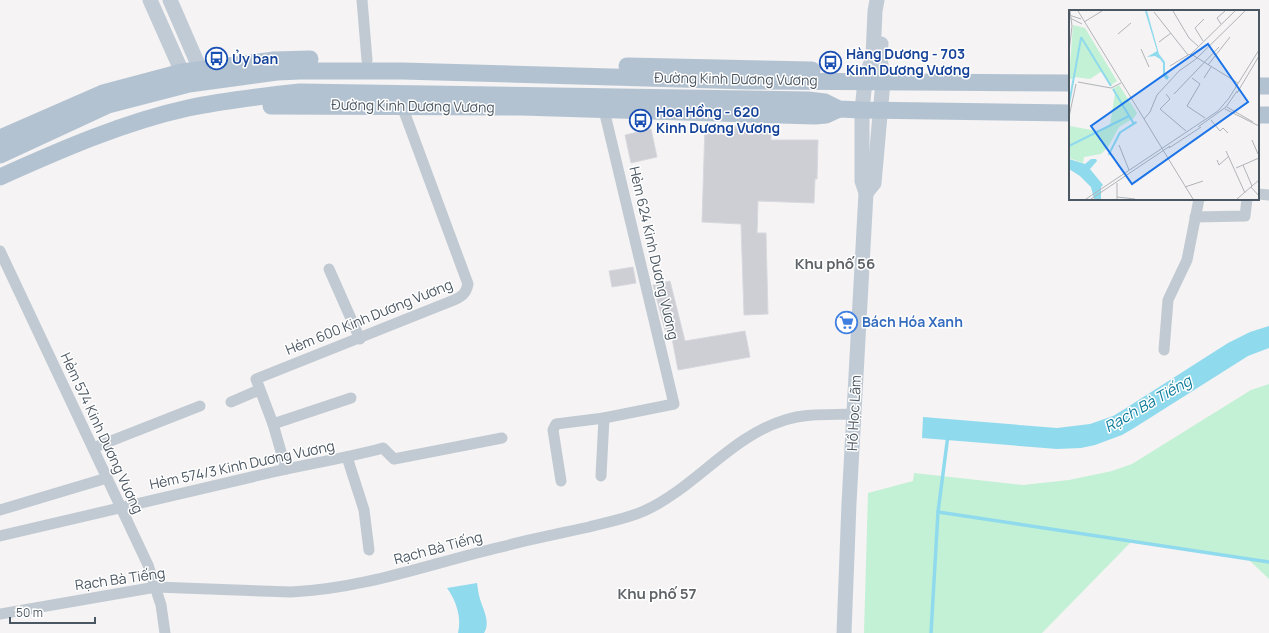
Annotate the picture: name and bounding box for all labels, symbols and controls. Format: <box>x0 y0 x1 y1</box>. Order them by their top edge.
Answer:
inset map <box>1069 10 1259 200</box>
place label: Hàng Dương - 703 Kinh Dương Vương <box>846 44 970 79</box>
bus stop icon: Ủy ban <box>204 46 230 72</box>
place label: Ủy ban <box>232 49 278 68</box>
bus stop icon: Hàng Dương - 703 Kinh Dương Vương <box>818 49 844 75</box>
street label: Đường Kinh Dương Vương <box>654 68 818 89</box>
street label: Đường Kinh Dương Vương <box>331 95 495 116</box>
place label: Hoa Hồng - 620 Kinh Dương Vương <box>656 102 780 137</box>
bus stop icon: Hoa Hồng - 620 Kinh Dương Vương <box>628 107 654 133</box>
street label: Hẻm 624 Kinh Dương Vương <box>625 164 684 342</box>
district label: Khu phố 56 <box>795 253 875 274</box>
street label: Hẻm 600 Kinh Dương Vương <box>282 274 455 359</box>
supermarket icon: Bách Hóa Xanh <box>834 309 860 335</box>
place label: Bách Hóa Xanh <box>862 312 963 331</box>
street label: Hẻm 574 Kinh Dương Vương <box>57 349 148 516</box>
water label: Rạch Bà Tiếng <box>1100 370 1196 437</box>
street label: Hồ Học Lãm <box>842 374 865 451</box>
street label: Hẻm 574/3 Kinh Dương Vương <box>148 436 336 493</box>
street label: Rạch Bà Tiếng <box>392 527 484 568</box>
street label: Rạch Bà Tiếng <box>74 563 166 594</box>
district label: Khu phố 57 <box>617 583 697 604</box>
scale bar <box>10 599 95 625</box>
text: 50 m <box>16 604 43 621</box>

